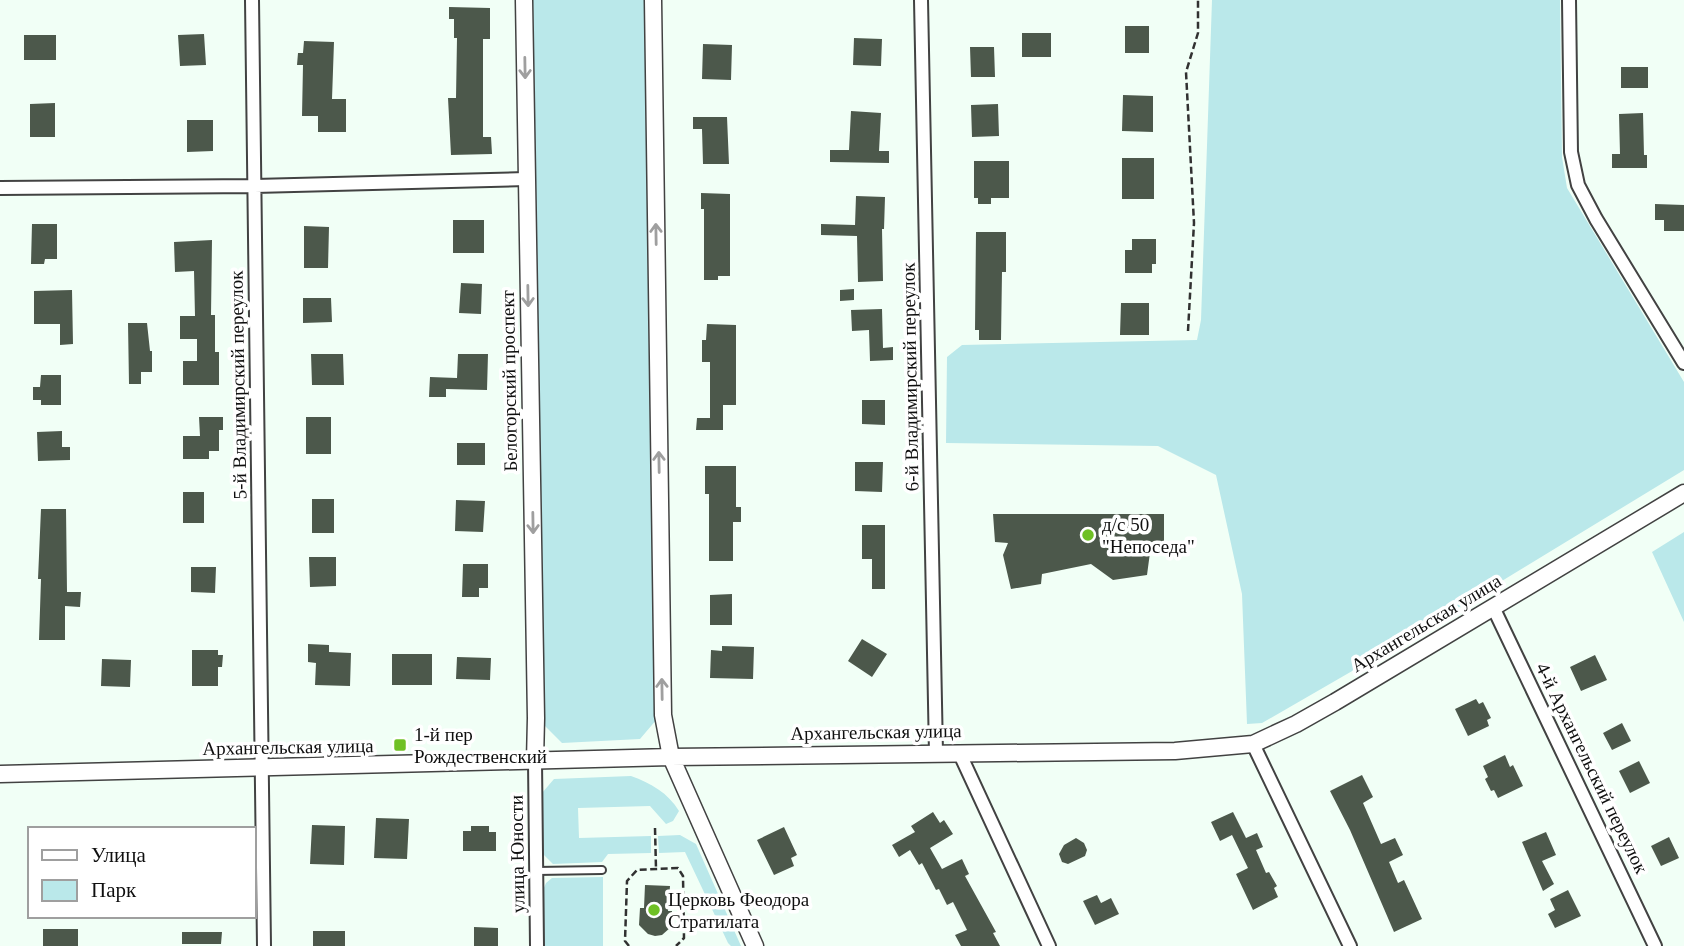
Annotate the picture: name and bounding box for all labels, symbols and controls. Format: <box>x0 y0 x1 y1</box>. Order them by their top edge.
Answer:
one-way arrow <box>518 56 532 79</box>
one-way arrow <box>649 223 663 246</box>
street label: 6-й Владимирский переулок <box>897 262 922 491</box>
street label: 5-й Владимирский переулок <box>225 270 250 499</box>
one-way arrow <box>522 284 535 307</box>
street label: Белогорский проспект <box>497 289 521 472</box>
one-way arrow <box>652 450 666 473</box>
one-way arrow <box>526 511 539 534</box>
place label: д/с 50 "Непоседа" <box>1102 514 1195 557</box>
marker: д/с 50 "Непоседа" <box>1080 527 1096 543</box>
street label: Архангельская улица <box>1347 570 1505 676</box>
street label: 4-й Архангельский переулок <box>1532 659 1653 877</box>
one-way arrow <box>656 678 669 701</box>
street label: Архангельская улица <box>790 720 962 744</box>
place label: 1-й пер Рождественский <box>414 724 547 767</box>
street label: Архангельская улица <box>202 735 374 759</box>
marker: 1-й пер Рождественский <box>392 737 408 753</box>
street label: улица Юности <box>505 795 529 913</box>
legend <box>28 827 256 918</box>
text: Улица <box>91 843 146 867</box>
text: Парк <box>91 878 137 902</box>
place label: Церковь Феодора Стратилата <box>668 889 810 932</box>
marker: Церковь Феодора Стратилата <box>646 902 662 918</box>

